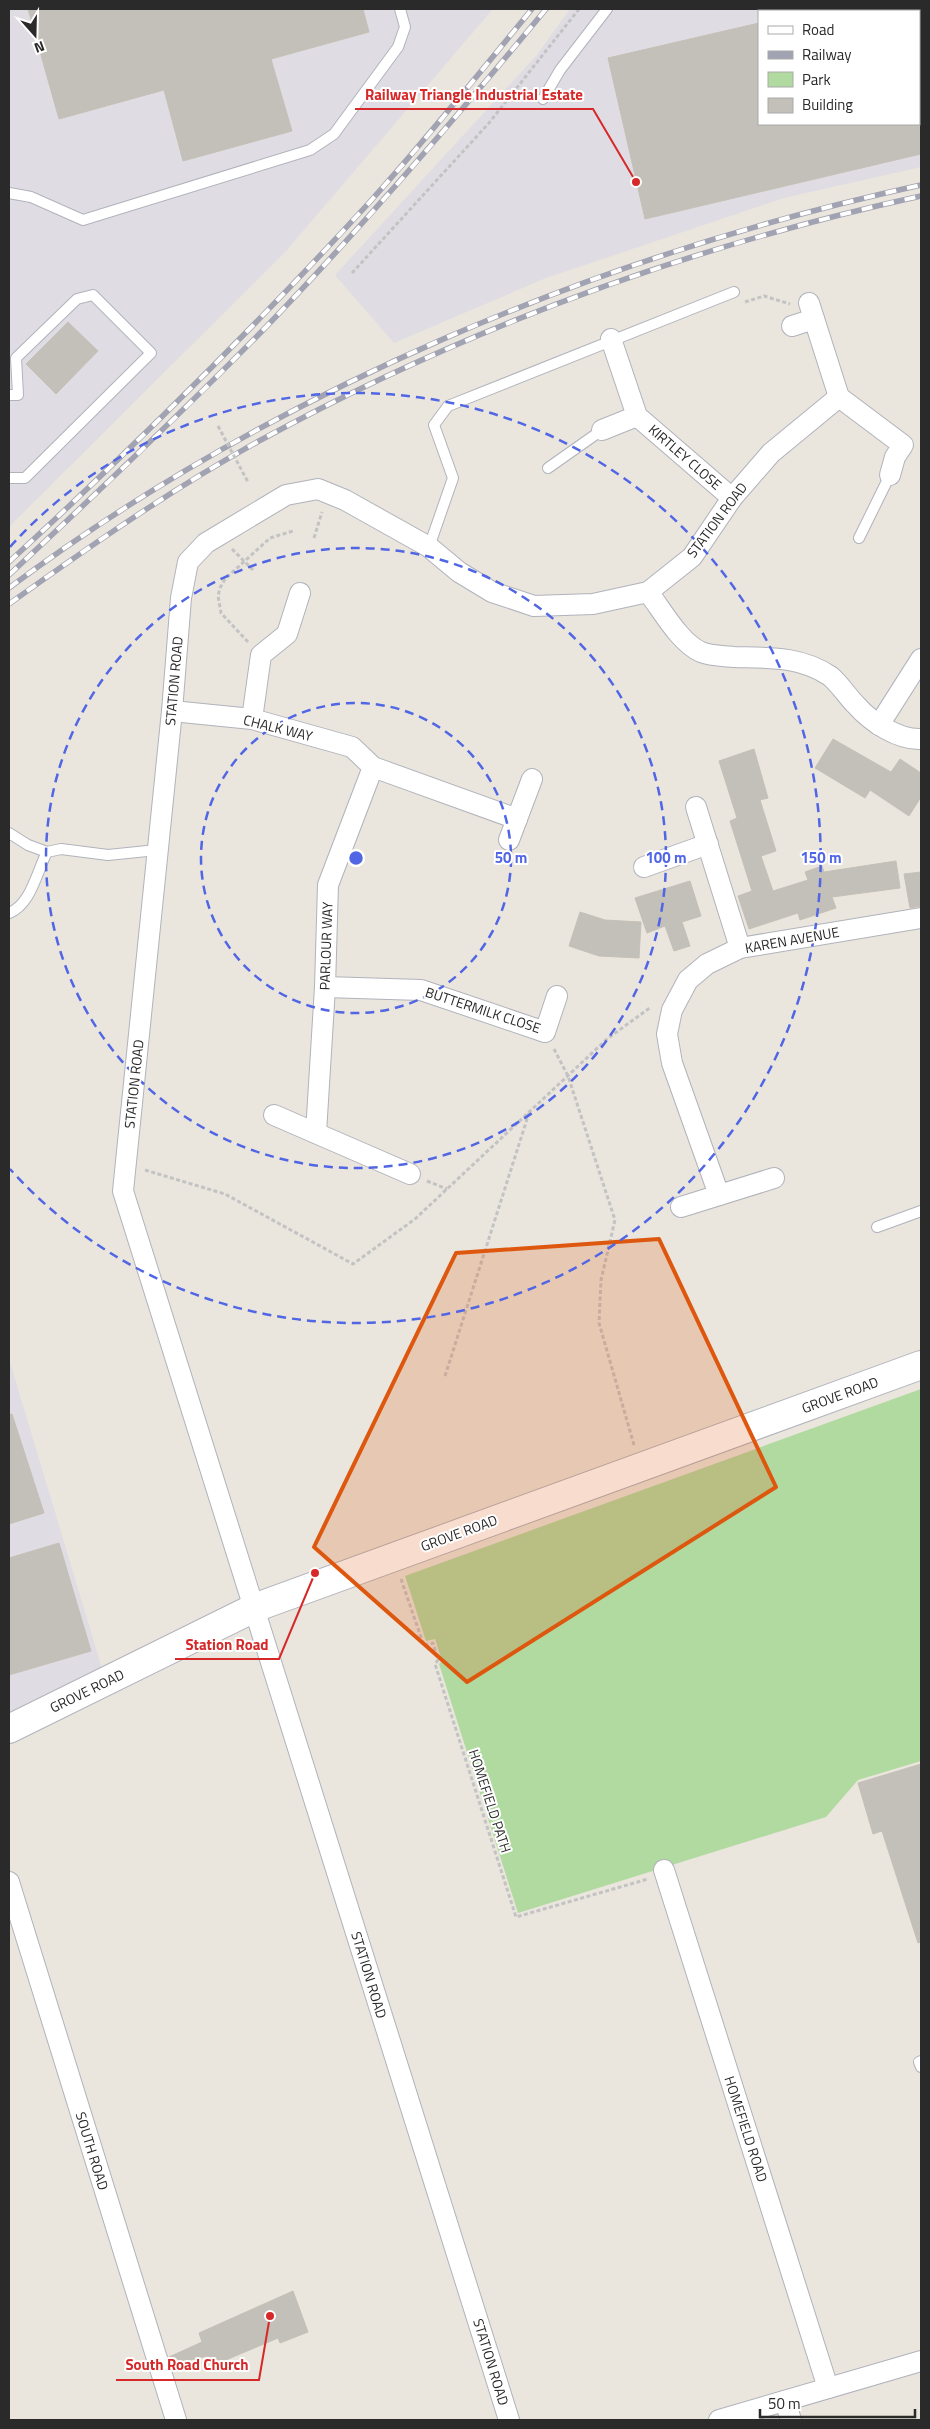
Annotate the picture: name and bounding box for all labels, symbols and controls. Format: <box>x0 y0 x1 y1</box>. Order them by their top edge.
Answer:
north arrow <box>10 10 60 60</box>
legend <box>758 10 920 125</box>
text: Road <box>802 18 834 41</box>
text: N <box>31 36 48 59</box>
text: Railway <box>802 43 852 66</box>
text: Park <box>802 68 831 91</box>
callout: Railway Triangle Industrial Estate <box>355 79 593 109</box>
text: Railway Triangle Industrial Estate <box>365 83 583 106</box>
text: Building <box>802 93 853 116</box>
street label: KIRTLEY CLOSE <box>644 419 727 495</box>
street label: STATION ROAD <box>681 478 752 562</box>
street label: STATION ROAD <box>159 635 188 727</box>
street label: CHALK WAY <box>241 709 315 746</box>
text: 50 m <box>495 846 527 869</box>
text: 100 m <box>645 846 687 869</box>
text: 150 m <box>800 846 842 869</box>
centre of rings <box>347 849 365 867</box>
street label: PARLOUR WAY <box>313 901 338 991</box>
street label: KAREN AVENUE <box>743 921 841 958</box>
street label: BUTTERMILK CLOSE <box>423 981 544 1038</box>
street label: STATION ROAD <box>118 1038 149 1130</box>
street label: GROVE ROAD <box>798 1371 881 1418</box>
street label: GROVE ROAD <box>417 1509 500 1556</box>
callout: Station Road <box>175 1629 279 1659</box>
text: Station Road <box>185 1633 269 1656</box>
street label: GROVE ROAD <box>46 1663 128 1718</box>
street label: HOMEFIELD PATH <box>464 1746 517 1855</box>
street label: STATION ROAD <box>346 1929 393 2021</box>
street label: HOMEFIELD ROAD <box>719 2073 774 2185</box>
street label: SOUTH ROAD <box>71 2109 114 2193</box>
street label: STATION ROAD <box>468 2316 515 2408</box>
callout: South Road Church <box>116 2350 259 2380</box>
text: South Road Church <box>125 2353 249 2376</box>
scale bar <box>760 2386 915 2418</box>
text: 50 m <box>768 2392 801 2415</box>

